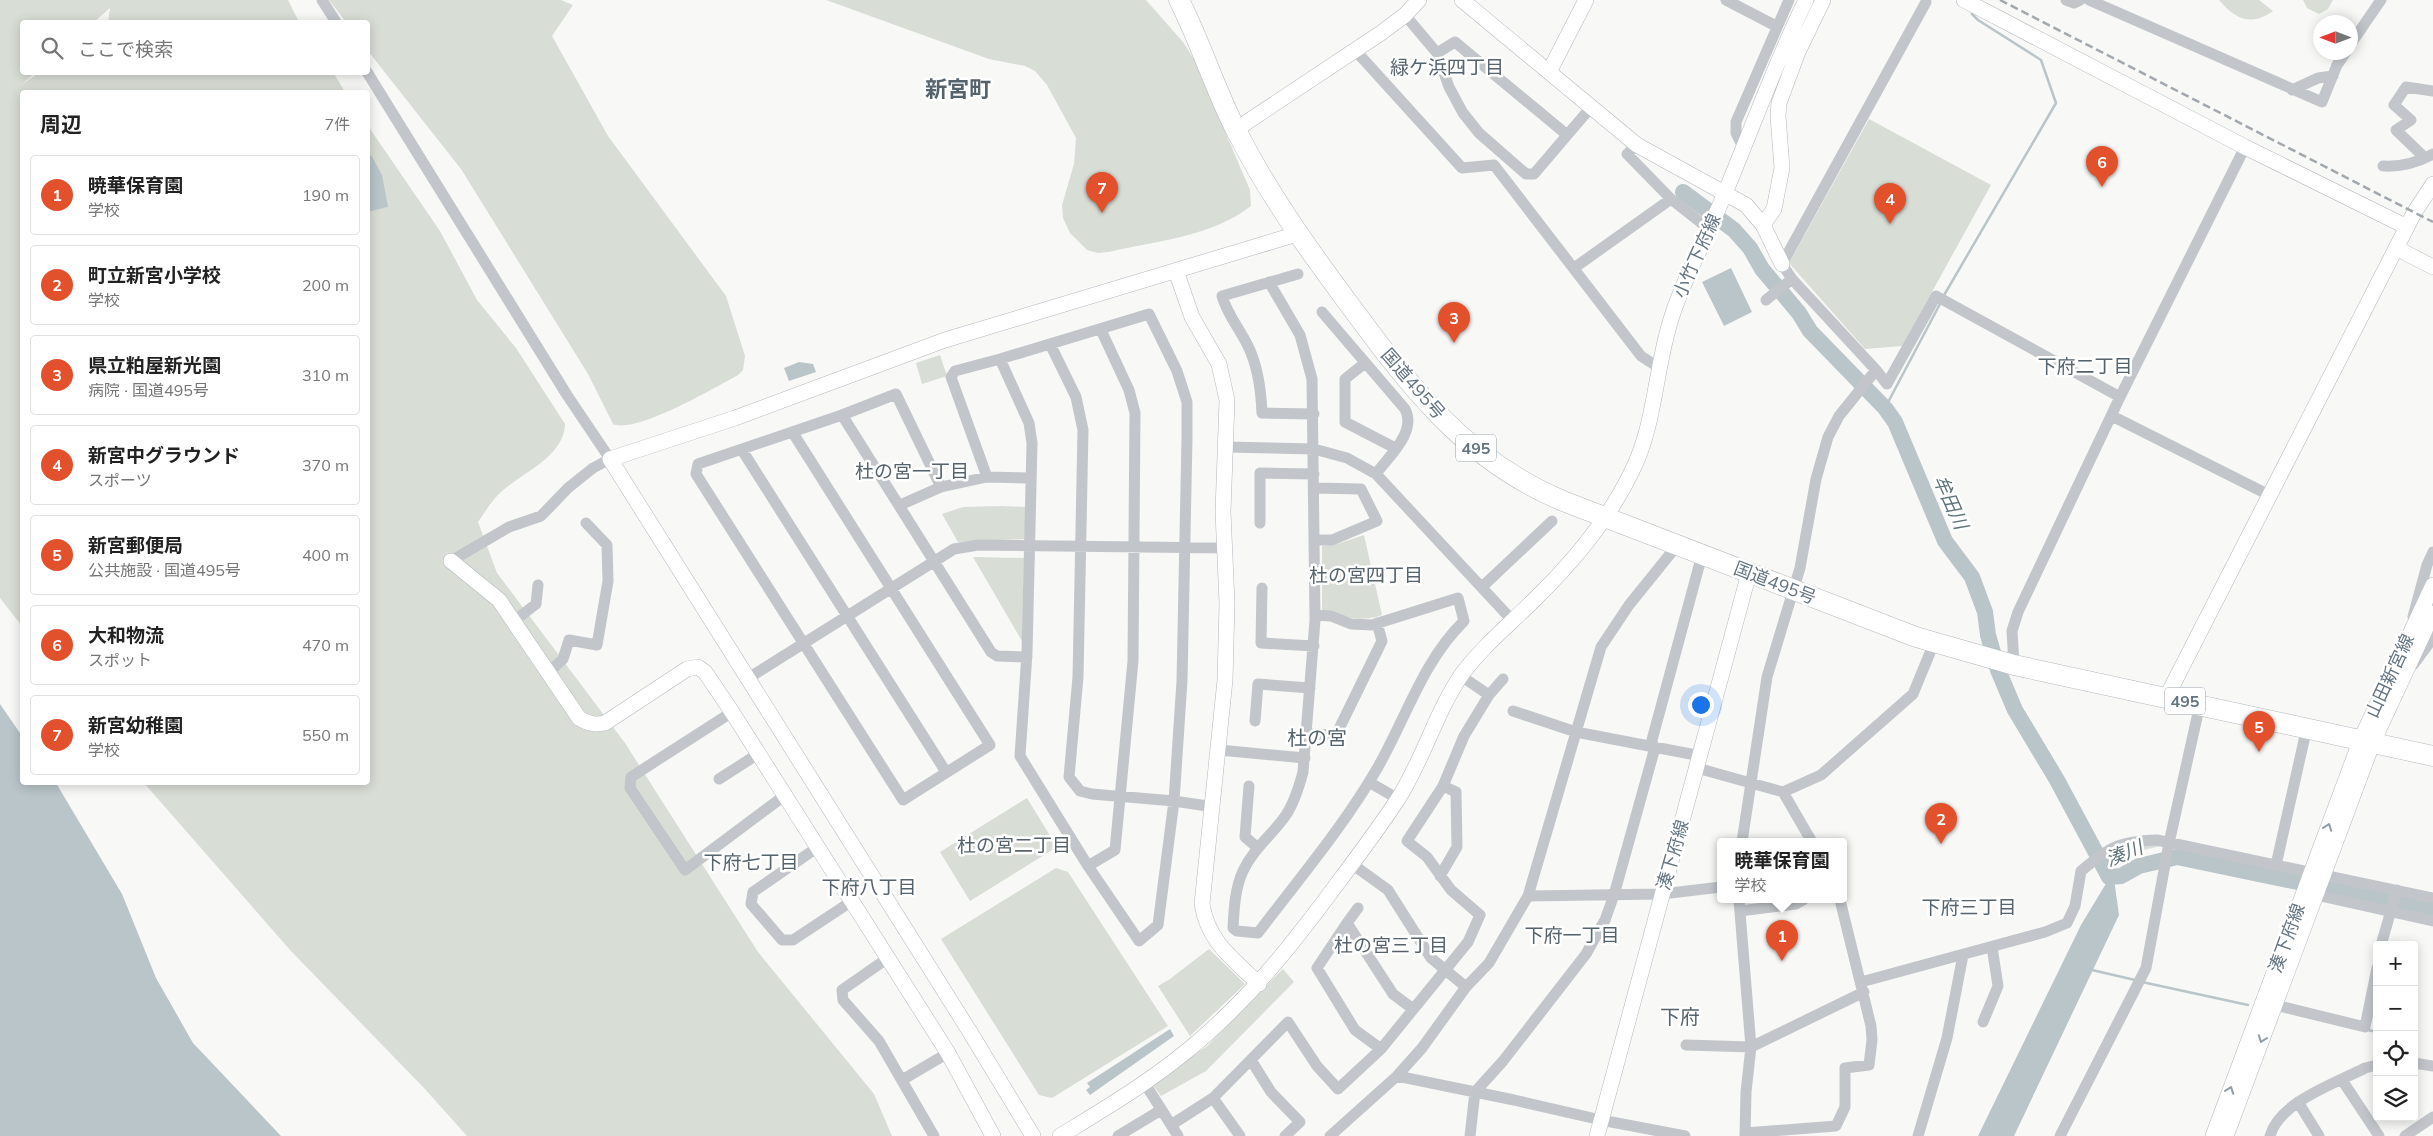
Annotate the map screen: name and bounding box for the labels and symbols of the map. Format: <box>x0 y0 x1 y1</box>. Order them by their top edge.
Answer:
north arrow <box>2313 15 2358 60</box>
district label: 緑ケ浜四丁目 <box>1390 55 1504 79</box>
district label: 新宮町 <box>925 75 991 103</box>
pin: 6 <box>2086 146 2118 187</box>
pin: 7 <box>1086 172 1118 213</box>
pin: 4 <box>1874 183 1906 224</box>
street label: 小竹下府線 <box>1668 210 1725 302</box>
pin: 3 <box>1438 302 1470 343</box>
street label: 国道495号 <box>1376 344 1450 424</box>
district label: 下府二丁目 <box>2037 354 2133 378</box>
road number: 495 <box>1456 434 1496 462</box>
district label: 杜の宮一丁目 <box>855 459 969 483</box>
water label: 牟田川 <box>1928 471 1974 535</box>
street label: 国道495号 <box>1731 556 1820 609</box>
district label: 杜の宮四丁目 <box>1309 563 1423 587</box>
street label: 山田新宮線 <box>2360 630 2419 721</box>
road number: 495 <box>2165 688 2205 714</box>
your location <box>1688 692 1714 718</box>
pin: 5 <box>2243 711 2275 752</box>
district label: 杜の宮 <box>1287 725 1347 750</box>
pin: 2 <box>1925 803 1957 844</box>
street label: 湊下府線 <box>1652 817 1693 893</box>
one-way arrow <box>2322 823 2332 832</box>
district label: 杜の宮二丁目 <box>957 833 1071 857</box>
water label: 湊川 <box>2102 834 2148 871</box>
district label: 下府七丁目 <box>703 850 799 874</box>
district label: 下府八丁目 <box>821 875 917 899</box>
district label: 下府三丁目 <box>1921 895 2017 919</box>
street label: 湊下府線 <box>2263 900 2310 976</box>
pin: 1 <box>1766 920 1798 961</box>
district label: 下府一丁目 <box>1524 923 1620 947</box>
district label: 杜の宮三丁目 <box>1334 933 1448 957</box>
district label: 下府 <box>1660 1004 1700 1029</box>
one-way arrow <box>2258 1034 2268 1043</box>
one-way arrow <box>2224 1087 2234 1095</box>

